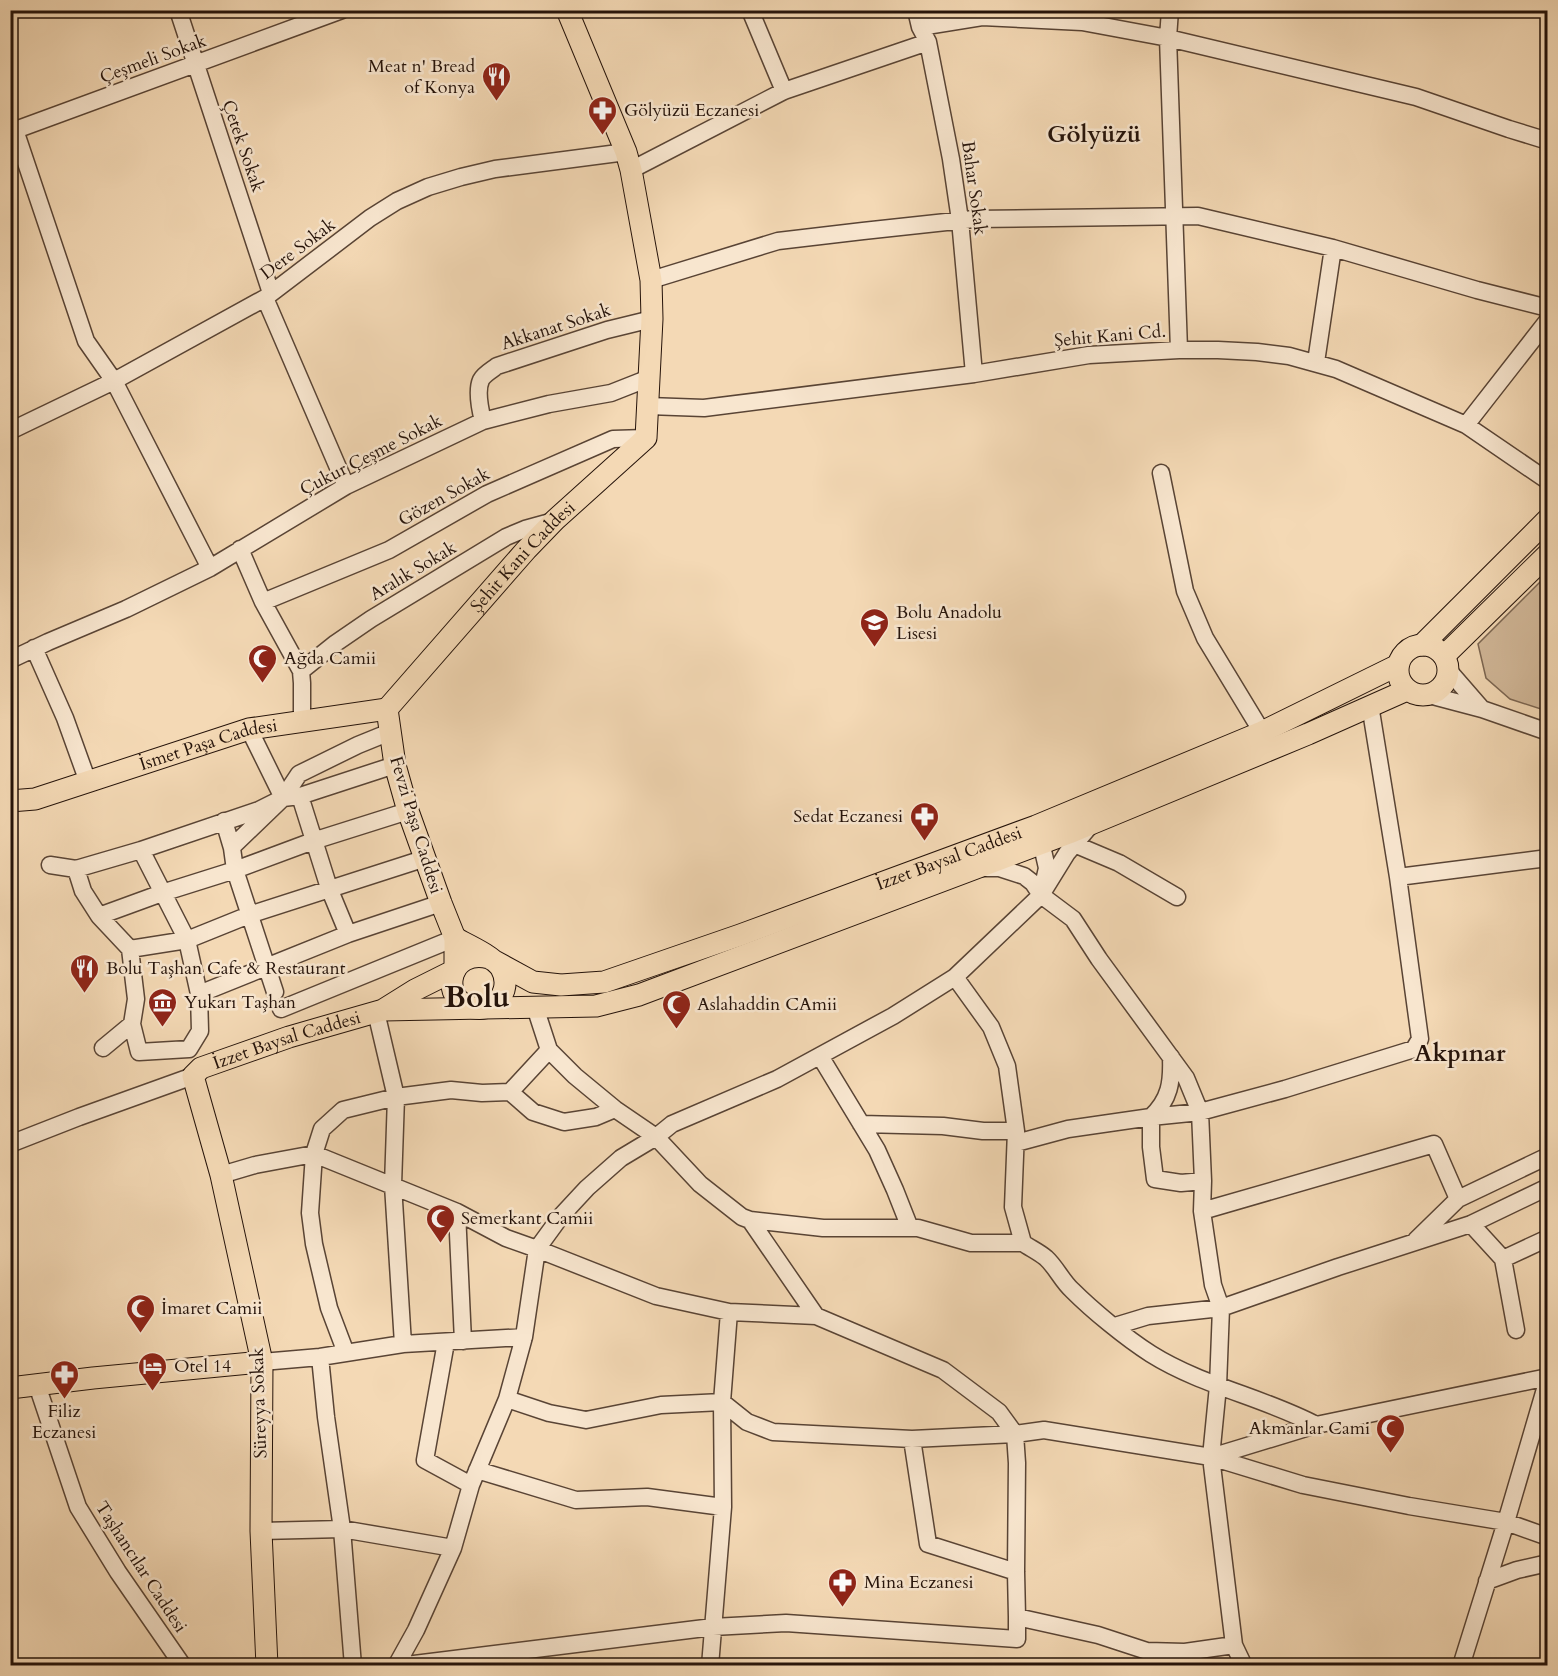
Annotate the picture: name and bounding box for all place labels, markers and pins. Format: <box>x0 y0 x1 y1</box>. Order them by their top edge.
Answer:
place label: Meat n' Bread of Konya <box>368 54 475 100</box>
restaurant icon: Meat n' Bread of Konya <box>480 60 512 102</box>
pharmacy icon: Gölyüzü Eczanesi <box>587 94 619 136</box>
place label: Gölyüzü Eczanesi <box>624 98 759 123</box>
place label: Bolu Anadolu Lisesi <box>896 600 1002 646</box>
school or university icon: Bolu Anadolu Lisesi <box>859 606 891 648</box>
mosque icon: Ağda Camii <box>247 642 279 684</box>
place label: Ağda Camii <box>284 646 376 671</box>
pharmacy icon: Sedat Eczanesi <box>908 800 940 842</box>
place label: Sedat Eczanesi <box>793 804 903 829</box>
restaurant icon: Bolu Taşhan Cafe & Restaurant <box>69 952 101 994</box>
place label: Bolu Taşhan Cafe & Restaurant <box>106 956 346 981</box>
museum icon: Yukarı Taşhan <box>147 986 179 1028</box>
mosque icon: Aslahaddin CAmii <box>660 988 692 1030</box>
place label: Yukarı Taşhan <box>184 990 297 1015</box>
place label: Aslahaddin CAmii <box>697 992 837 1017</box>
mosque icon: Semerkant Camii <box>424 1202 456 1244</box>
place label: Semerkant Camii <box>461 1206 593 1231</box>
mosque icon: İmaret Camii <box>124 1292 156 1334</box>
place label: İmaret Camii <box>161 1296 262 1321</box>
hotel icon: Otel 14 <box>137 1350 169 1392</box>
place label: Otel 14 <box>174 1354 231 1379</box>
pharmacy icon: Filiz Eczanesi <box>48 1358 80 1400</box>
place label: Filiz Eczanesi <box>32 1399 96 1445</box>
mosque icon: Akmanlar Cami <box>1375 1412 1407 1454</box>
place label: Akmanlar Cami <box>1249 1416 1370 1441</box>
pharmacy icon: Mina Eczanesi <box>827 1566 859 1608</box>
place label: Mina Eczanesi <box>864 1570 974 1595</box>

